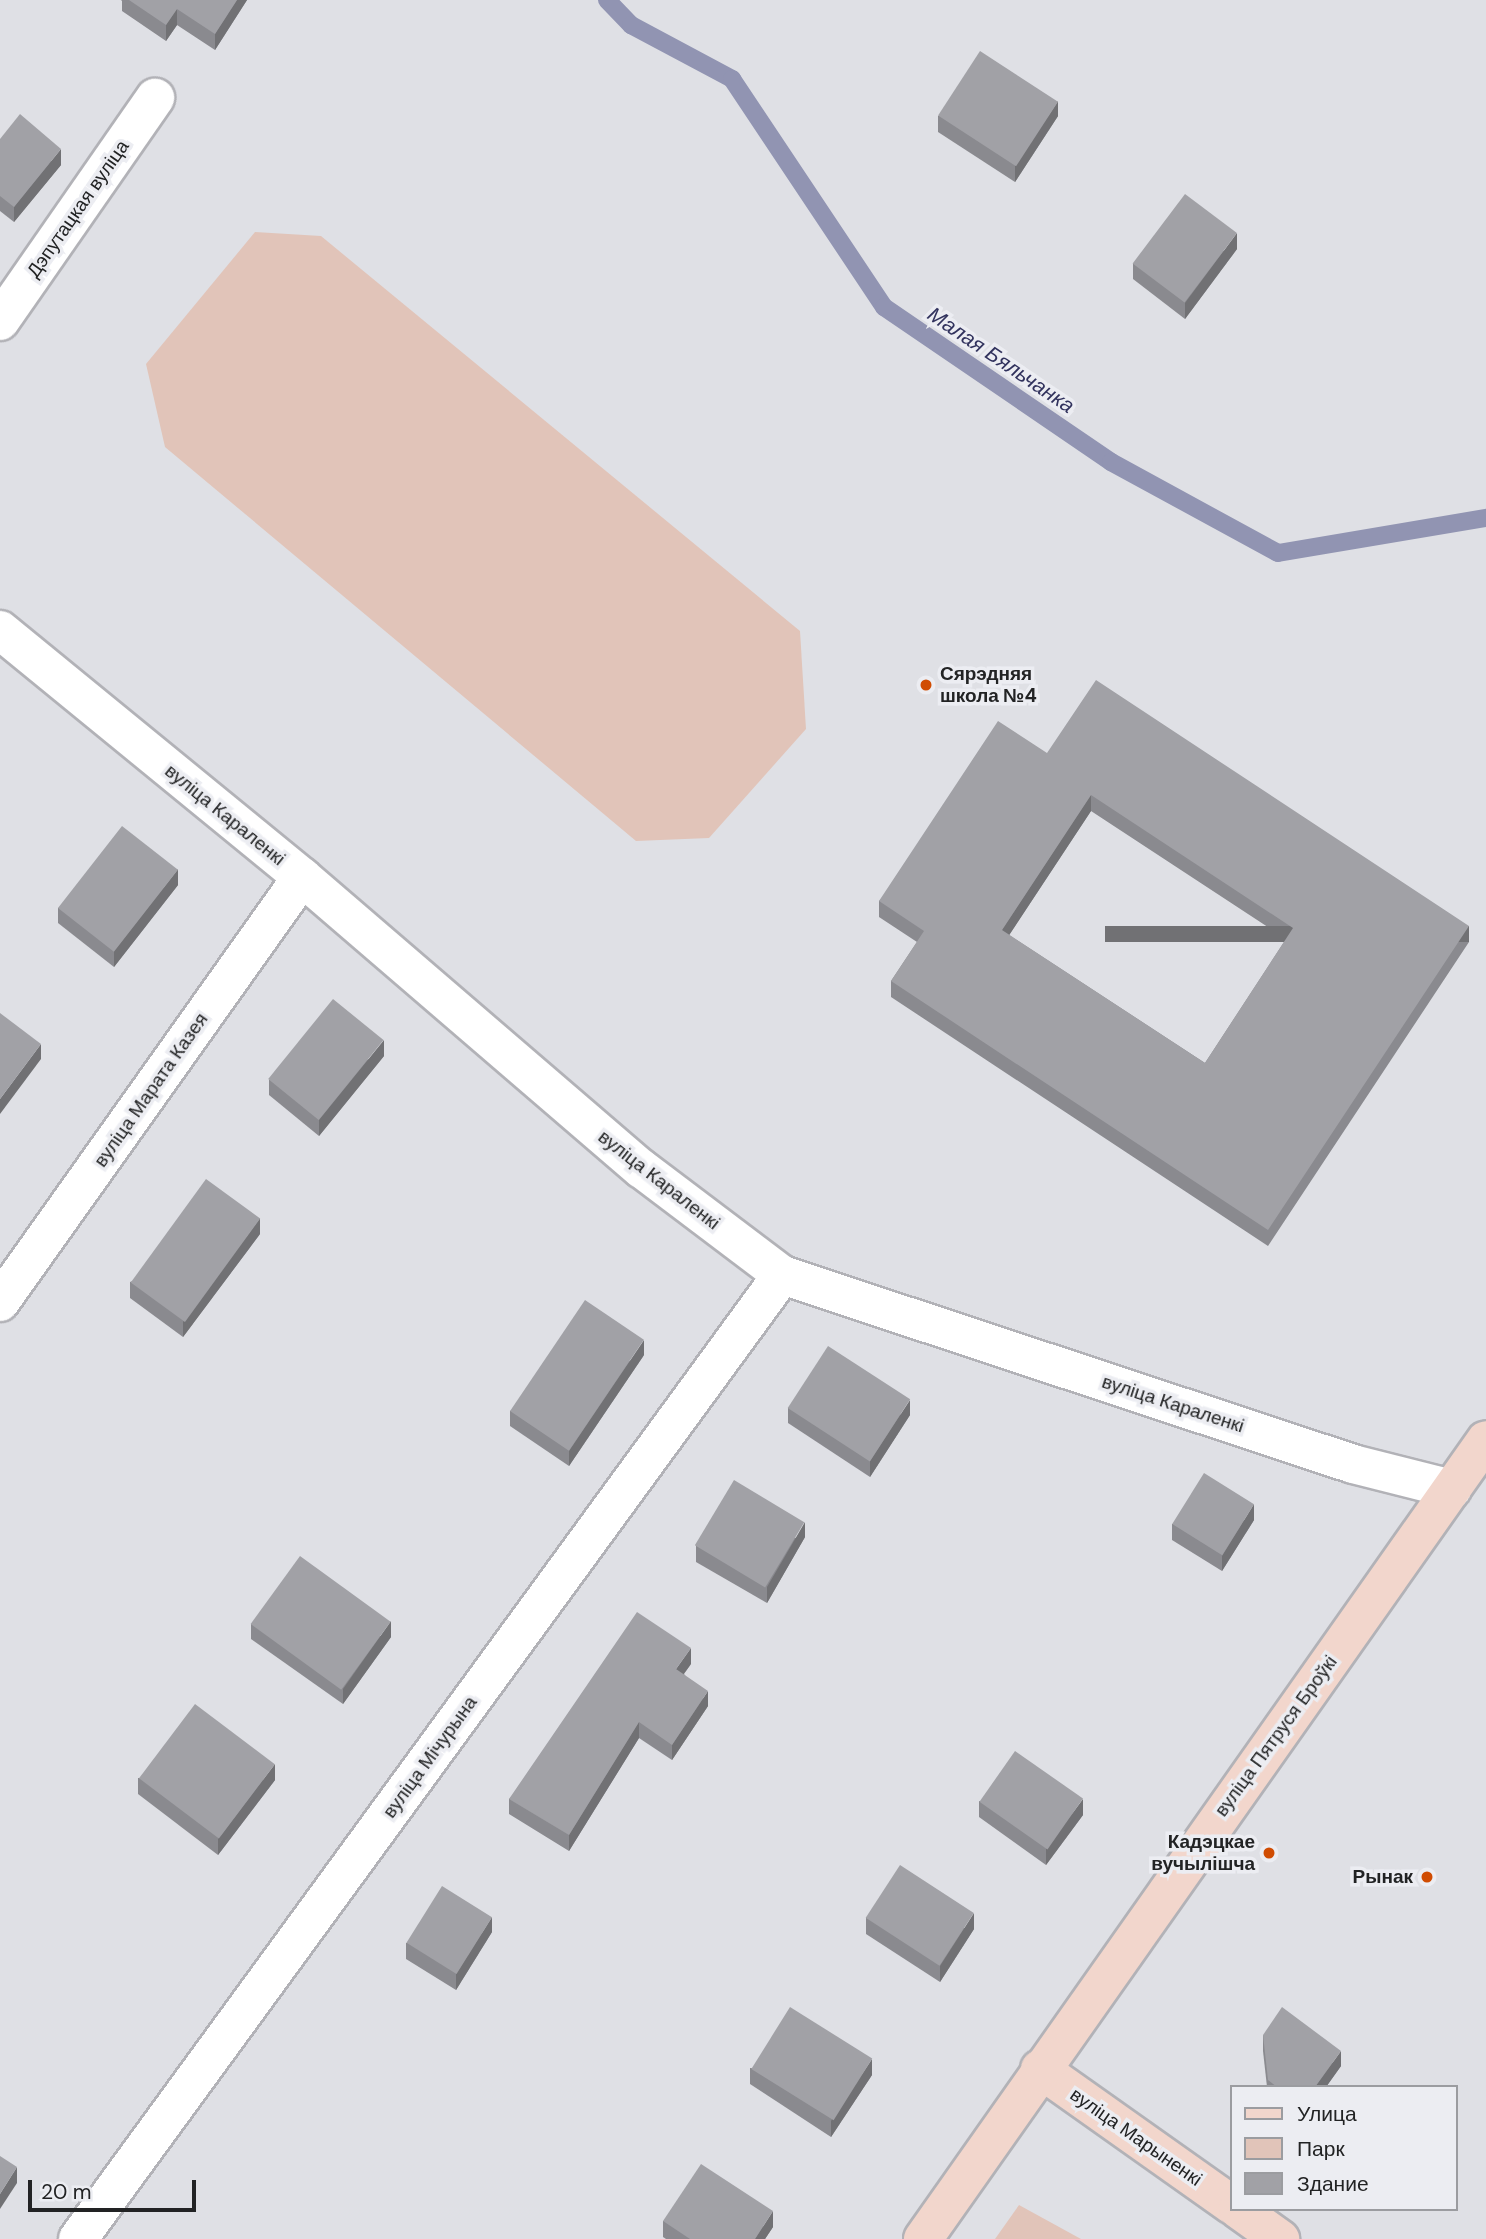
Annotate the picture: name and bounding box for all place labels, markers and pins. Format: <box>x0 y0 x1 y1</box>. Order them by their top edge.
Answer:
place label: Сярэдняя школа №4 <box>940 663 1037 707</box>
marker: Сярэдняя школа №4 <box>918 677 934 693</box>
place label: Кадэцкае вучылішча <box>1151 1831 1255 1875</box>
marker: Кадэцкае вучылішча <box>1261 1845 1277 1861</box>
place label: Рынак <box>1353 1866 1413 1888</box>
marker: Рынак <box>1419 1869 1435 1885</box>

